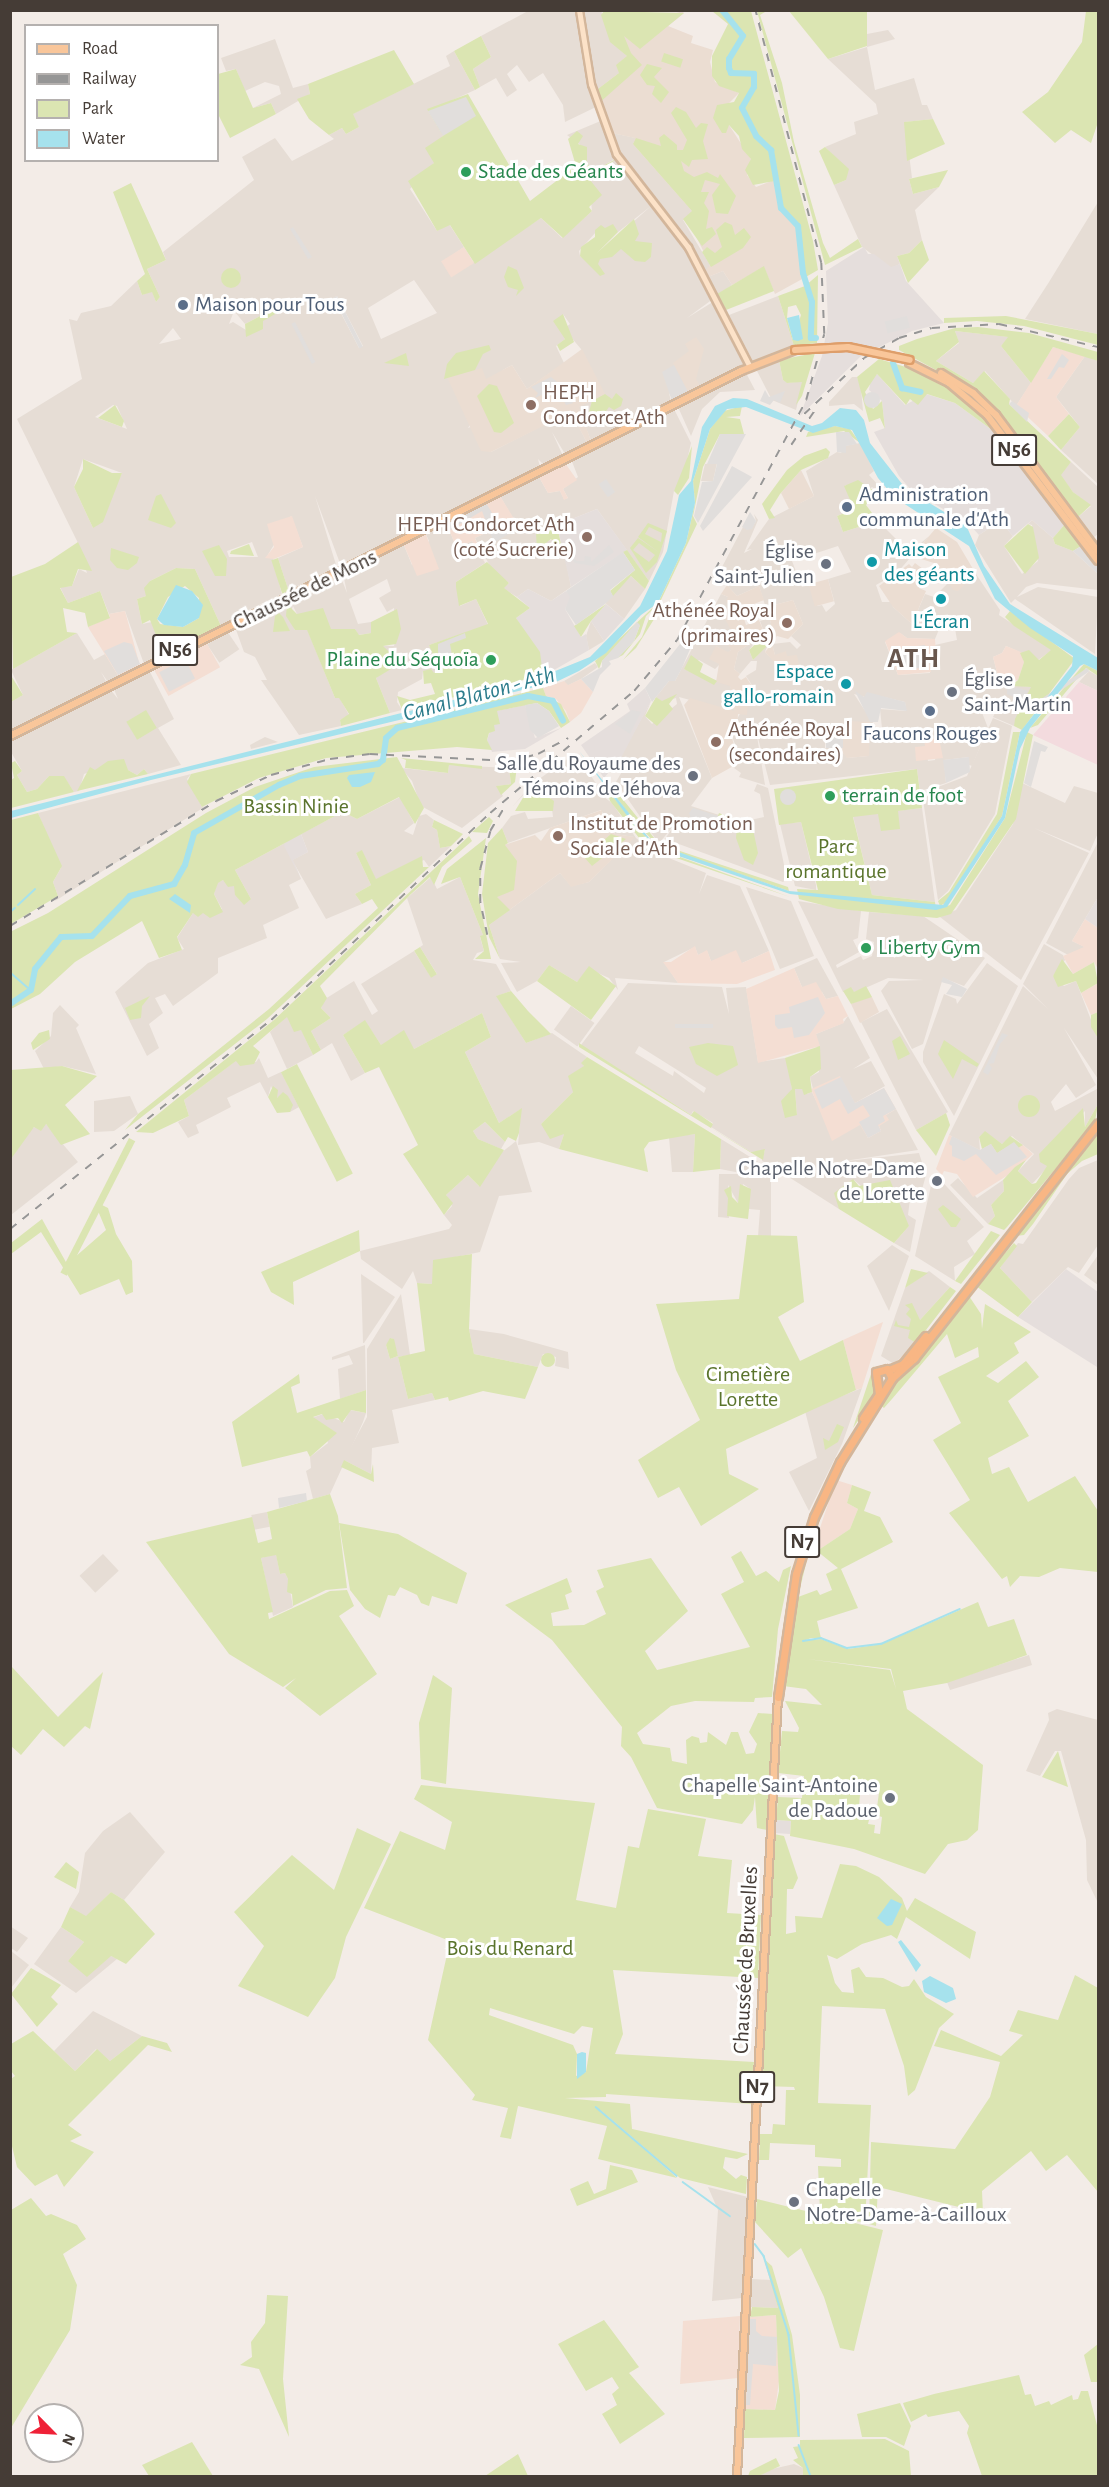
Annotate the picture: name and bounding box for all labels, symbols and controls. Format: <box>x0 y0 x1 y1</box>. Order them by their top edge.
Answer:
legend <box>24 24 219 162</box>
text: Road <box>82 40 118 58</box>
text: Railway <box>82 70 136 88</box>
text: Park <box>82 100 113 118</box>
text: Water <box>82 130 125 148</box>
place label: Stade des Géants <box>478 159 623 185</box>
marker: Stade des Géants <box>459 165 473 179</box>
place label: Maison pour Tous <box>195 292 345 318</box>
marker: Maison pour Tous <box>176 298 190 312</box>
place label: HEPH Condorcet Ath <box>543 379 665 430</box>
marker: HEPH Condorcet Ath <box>524 398 538 412</box>
road number: N56 <box>990 432 1038 468</box>
place label: Administration communale d'Ath <box>859 481 1009 532</box>
marker: Administration communale d'Ath <box>840 500 854 514</box>
place label: HEPH Condorcet Ath (coté Sucrerie) <box>397 511 575 562</box>
marker: HEPH Condorcet Ath (coté Sucrerie) <box>580 530 594 544</box>
place label: Maison des géants <box>884 536 975 588</box>
place label: Église Saint-Julien <box>714 538 814 590</box>
street label: Chaussée de Mons <box>229 544 381 636</box>
marker: Maison des géants <box>865 555 879 569</box>
marker: Église Saint-Julien <box>819 557 833 571</box>
marker: L'Écran <box>934 592 948 606</box>
place label: Athénée Royal (primaires) <box>652 597 775 648</box>
place label: L'Écran <box>912 609 970 635</box>
marker: Athénée Royal (primaires) <box>780 616 794 630</box>
road number: N56 <box>151 632 199 668</box>
district label: ATH <box>887 642 941 676</box>
place label: Plaine du Séquoïa <box>326 647 479 673</box>
marker: Plaine du Séquoïa <box>484 653 498 667</box>
place label: Espace gallo-romain <box>723 658 834 710</box>
water label: Canal Blaton - Ath <box>399 661 559 729</box>
place label: Église Saint-Martin <box>964 666 1071 718</box>
marker: Espace gallo-romain <box>839 677 853 691</box>
marker: Église Saint-Martin <box>945 685 959 699</box>
marker: Faucons Rouges <box>923 704 937 718</box>
place label: Athénée Royal (secondaires) <box>728 716 851 768</box>
place label: Faucons Rouges <box>863 721 997 747</box>
marker: Athénée Royal (secondaires) <box>709 735 723 749</box>
place label: Salle du Royaume des Témoins de Jéhova <box>497 750 681 802</box>
marker: Salle du Royaume des Témoins de Jéhova <box>686 769 700 783</box>
place label: terrain de foot <box>842 783 963 809</box>
marker: terrain de foot <box>823 789 837 803</box>
park label: Bassin Ninie <box>243 794 349 820</box>
place label: Institut de Promotion Sociale d'Ath <box>570 810 753 861</box>
marker: Institut de Promotion Sociale d'Ath <box>551 829 565 843</box>
park label: Parc romantique <box>785 833 887 884</box>
place label: Liberty Gym <box>878 935 981 961</box>
marker: Liberty Gym <box>859 941 873 955</box>
place label: Chapelle Notre-Dame de Lorette <box>738 1155 925 1206</box>
marker: Chapelle Notre-Dame de Lorette <box>930 1174 944 1188</box>
park label: Cimetière Lorette <box>706 1361 790 1412</box>
road number: N7 <box>784 1524 820 1560</box>
place label: Chapelle Saint-Antoine de Padoue <box>682 1772 878 1824</box>
marker: Chapelle Saint-Antoine de Padoue <box>883 1791 897 1805</box>
street label: Chaussée de Bruxelles <box>728 1865 764 2055</box>
park label: Bois du Renard <box>446 1936 574 1962</box>
road number: N7 <box>739 2069 775 2105</box>
place label: Chapelle Notre-Dame-à-Cailloux <box>806 2176 1007 2228</box>
marker: Chapelle Notre-Dame-à-Cailloux <box>787 2195 801 2209</box>
north arrow <box>24 2403 84 2463</box>
text: N <box>59 2431 78 2448</box>

